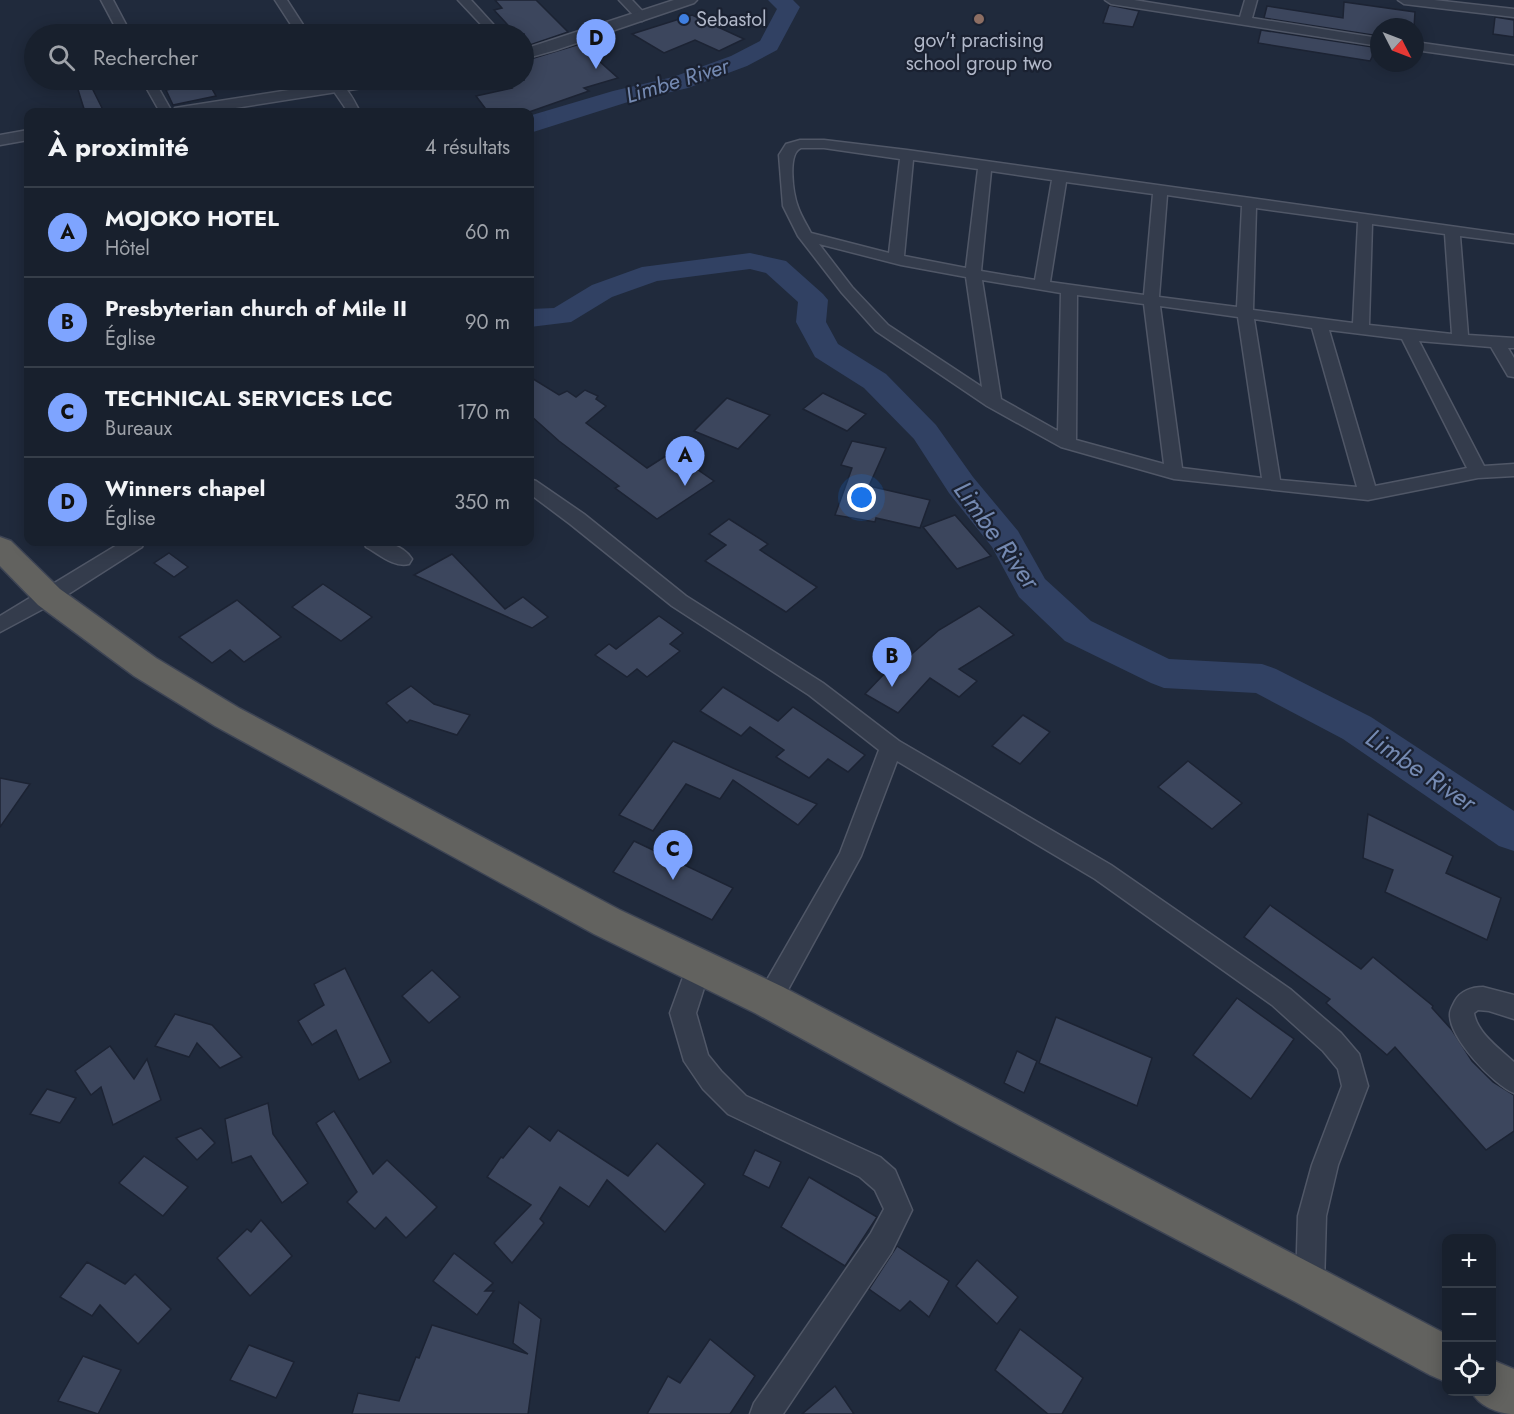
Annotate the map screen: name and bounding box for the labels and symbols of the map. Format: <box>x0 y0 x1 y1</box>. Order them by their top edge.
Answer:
place label: Sebastol <box>696 5 767 34</box>
marker: Sebastol <box>677 12 691 26</box>
marker: gov't practising school group two <box>972 12 986 26</box>
north arrow <box>1370 18 1424 72</box>
pin: D <box>576 20 616 69</box>
place label: gov't practising school group two <box>906 26 1052 78</box>
water label: Limbe River <box>621 49 734 111</box>
pin: A <box>666 436 704 486</box>
water label: Limbe River <box>945 473 1050 598</box>
your location <box>847 483 876 512</box>
pin: B <box>872 638 912 687</box>
water label: Limbe River <box>1358 719 1485 822</box>
pin: C <box>654 830 692 880</box>

